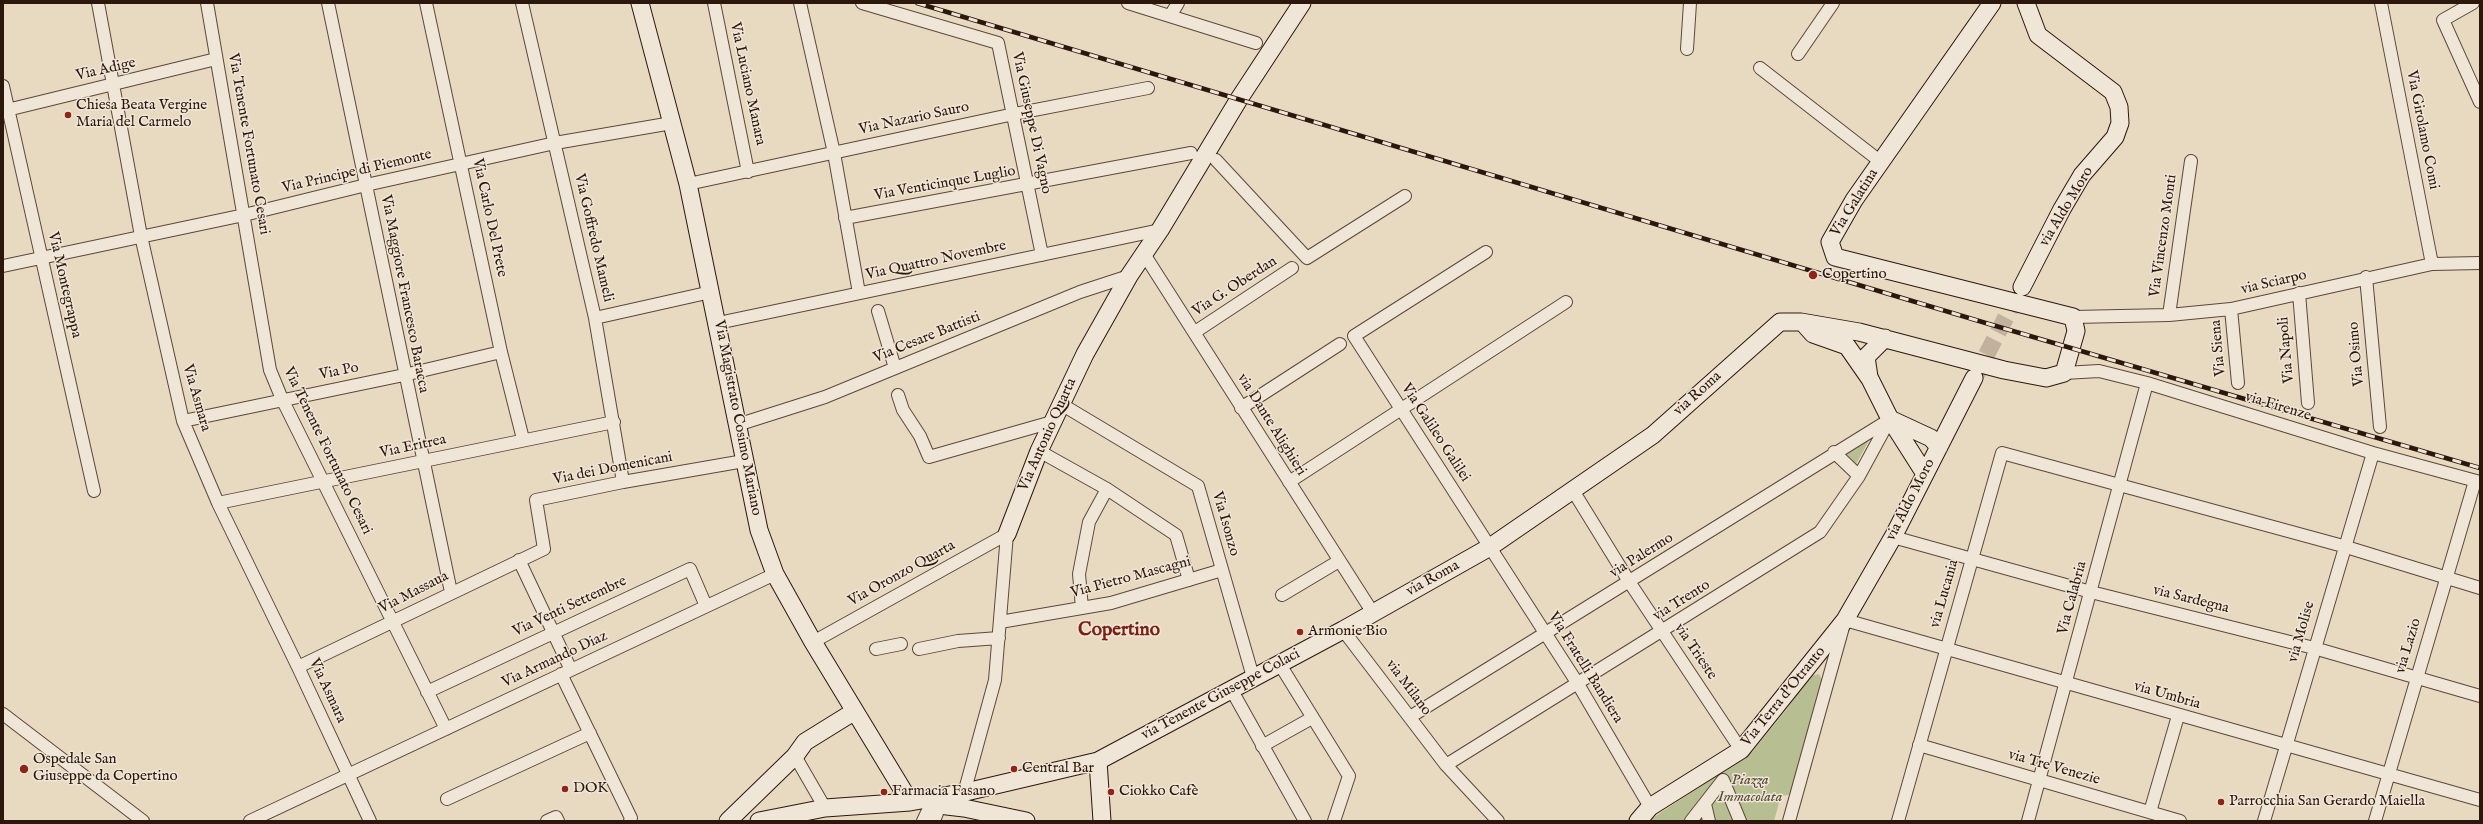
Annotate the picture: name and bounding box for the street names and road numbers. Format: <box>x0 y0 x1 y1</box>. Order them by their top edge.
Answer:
street label: Via Luciano Manara <box>725 21 769 147</box>
street label: Via Giuseppe Di Vagno <box>1007 50 1055 196</box>
street label: Via Tenente Fortunato Cesari <box>223 52 273 236</box>
street label: Via Adige <box>74 54 138 86</box>
street label: Via Girolamo Comi <box>2402 69 2442 191</box>
street label: Via Nazario Sauro <box>857 99 971 139</box>
street label: Via Principe di Piemonte <box>281 146 433 198</box>
street label: Via Carlo Del Prete <box>468 157 510 279</box>
street label: Via Venticinque Luglio <box>873 163 1017 205</box>
street label: via Aldo Moro <box>2036 164 2098 250</box>
street label: Via Galatina <box>1827 166 1883 240</box>
street label: Via Goffredo Mameli <box>569 172 617 304</box>
street label: Via Vincenzo Monti <box>2146 173 2182 299</box>
street label: Via Maggiore Francesco Baracca <box>376 193 432 395</box>
street label: Via Montegrappa <box>43 230 85 340</box>
street label: Via Quattro Novembre <box>864 237 1008 285</box>
street label: Via G. Oberdan <box>1189 253 1281 321</box>
street label: via Sciarpo <box>2239 267 2309 299</box>
street label: Via Cesare Battisti <box>871 308 983 368</box>
street label: Via Napoli <box>2275 316 2299 384</box>
street label: Via Magistrato Cosimo Mariano <box>709 319 765 517</box>
street label: Via Siena <box>2208 319 2230 377</box>
street label: Via Osimo <box>2345 321 2369 387</box>
street label: Via Po <box>318 359 360 385</box>
street label: Via Asmara <box>178 362 214 434</box>
street label: Via Tenente Fortunato Cesari <box>279 364 375 538</box>
street label: via Roma <box>1670 368 1726 420</box>
street label: via Dante Alighieri <box>1232 371 1310 479</box>
street label: Via Antonio Quarta <box>1015 376 1081 494</box>
street label: Via Galileo Galilei <box>1396 380 1474 486</box>
street label: via Firenze <box>2243 388 2313 426</box>
street label: Via Eritrea <box>378 431 448 463</box>
street label: Via dei Domenicani <box>552 449 674 489</box>
street label: via Aldo Moro <box>1883 456 1939 544</box>
street label: Via Isonzo <box>1207 490 1243 558</box>
street label: via Palermo <box>1607 529 1677 583</box>
street label: Via Oronzo Quarta <box>845 537 959 611</box>
street label: Via Pietro Mascagni <box>1069 553 1193 603</box>
street label: via Roma <box>1403 557 1463 601</box>
street label: via Lucania <box>1927 558 1963 630</box>
street label: Via Calabria <box>2055 559 2091 637</box>
street label: Via Massaua <box>376 568 452 618</box>
street label: Via Venti Settembre <box>510 573 630 641</box>
street label: via Trento <box>1650 576 1714 626</box>
street label: via Sardegna <box>2151 582 2231 618</box>
street label: via Molise <box>2285 599 2319 665</box>
street label: Via Fratelli Bandiera <box>1544 609 1626 727</box>
street label: via Lazio <box>2392 616 2426 676</box>
street label: via Trieste <box>1670 620 1720 684</box>
street label: Via Armando Diaz <box>499 628 611 692</box>
street label: Via Terra d'Otranto <box>1738 643 1830 751</box>
street label: via Tenente Giuseppe Colaci <box>1139 645 1303 745</box>
street label: Via Asmara <box>304 656 350 726</box>
street label: via Milano <box>1381 657 1435 719</box>
street label: via Umbria <box>2132 678 2202 714</box>
street label: via Tre Venezie <box>2006 746 2102 790</box>

